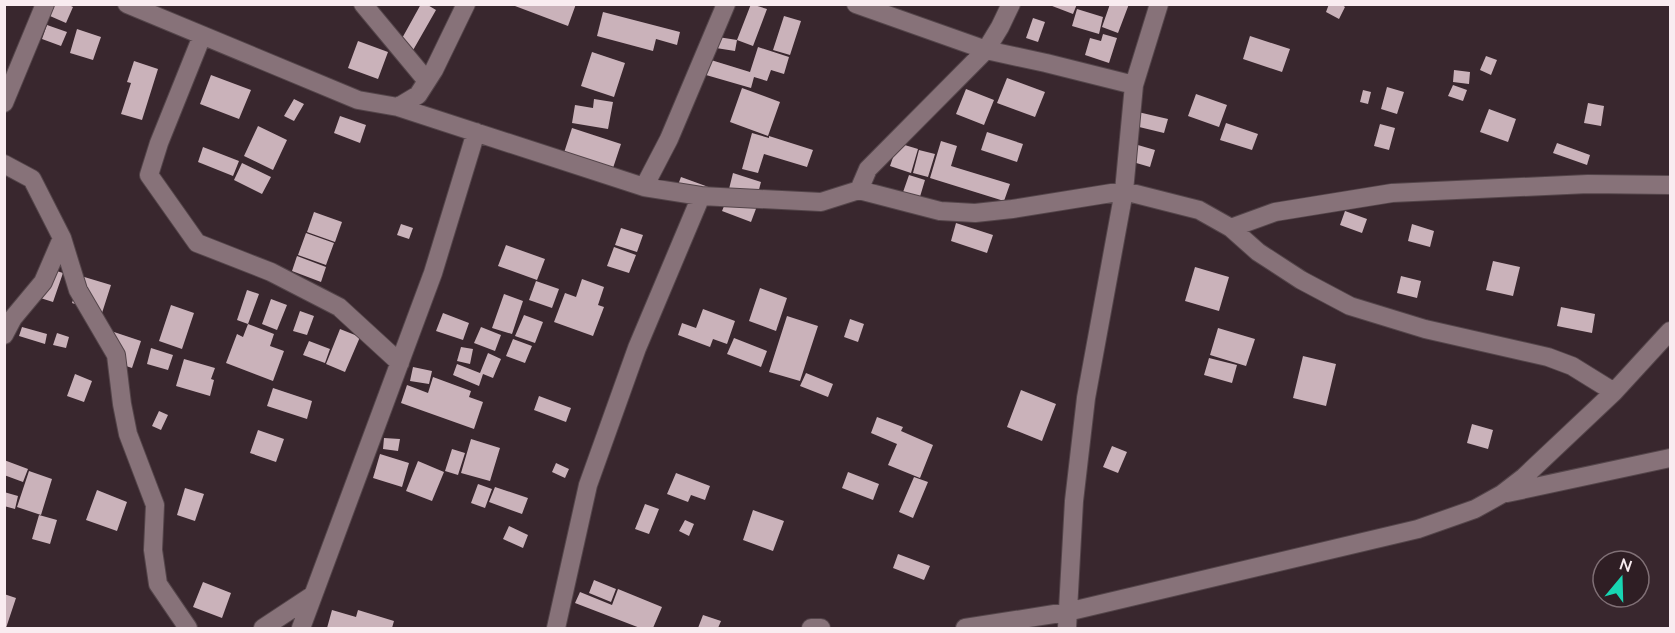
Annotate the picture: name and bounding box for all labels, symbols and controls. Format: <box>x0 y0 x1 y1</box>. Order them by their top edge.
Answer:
north arrow <box>1591 549 1651 609</box>
text: N <box>1617 553 1635 576</box>

